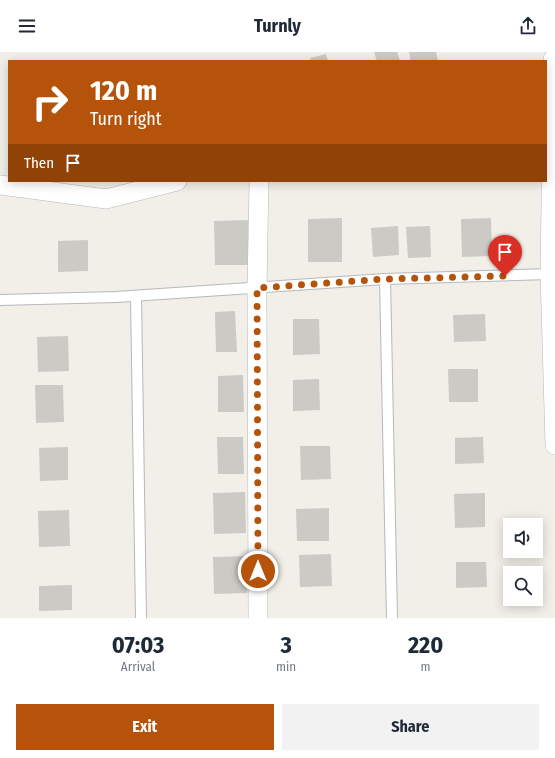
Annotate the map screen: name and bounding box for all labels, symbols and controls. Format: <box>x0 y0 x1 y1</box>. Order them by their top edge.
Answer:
icon: menu <box>16 15 38 37</box>
text: Turnly <box>254 15 301 37</box>
icon: share <box>517 15 539 37</box>
text: 120 m <box>90 74 157 107</box>
icon: right <box>24 76 76 128</box>
text: Turn right <box>90 108 162 130</box>
icon: arrive <box>62 152 84 174</box>
text: Then <box>24 154 54 172</box>
pin <box>488 235 522 276</box>
icon: arrive <box>494 241 516 263</box>
map controls <box>503 518 543 606</box>
button: sound <box>503 518 543 558</box>
position arrow <box>237 550 279 592</box>
button: search <box>503 566 543 606</box>
text: 07:03 <box>112 631 164 659</box>
text: 3 <box>280 631 292 659</box>
text: 220 <box>408 631 443 659</box>
text: Arrival <box>121 659 155 674</box>
text: min <box>276 659 296 674</box>
text: m <box>421 659 431 674</box>
button: Exit <box>16 704 274 750</box>
button: Share <box>282 704 539 750</box>

